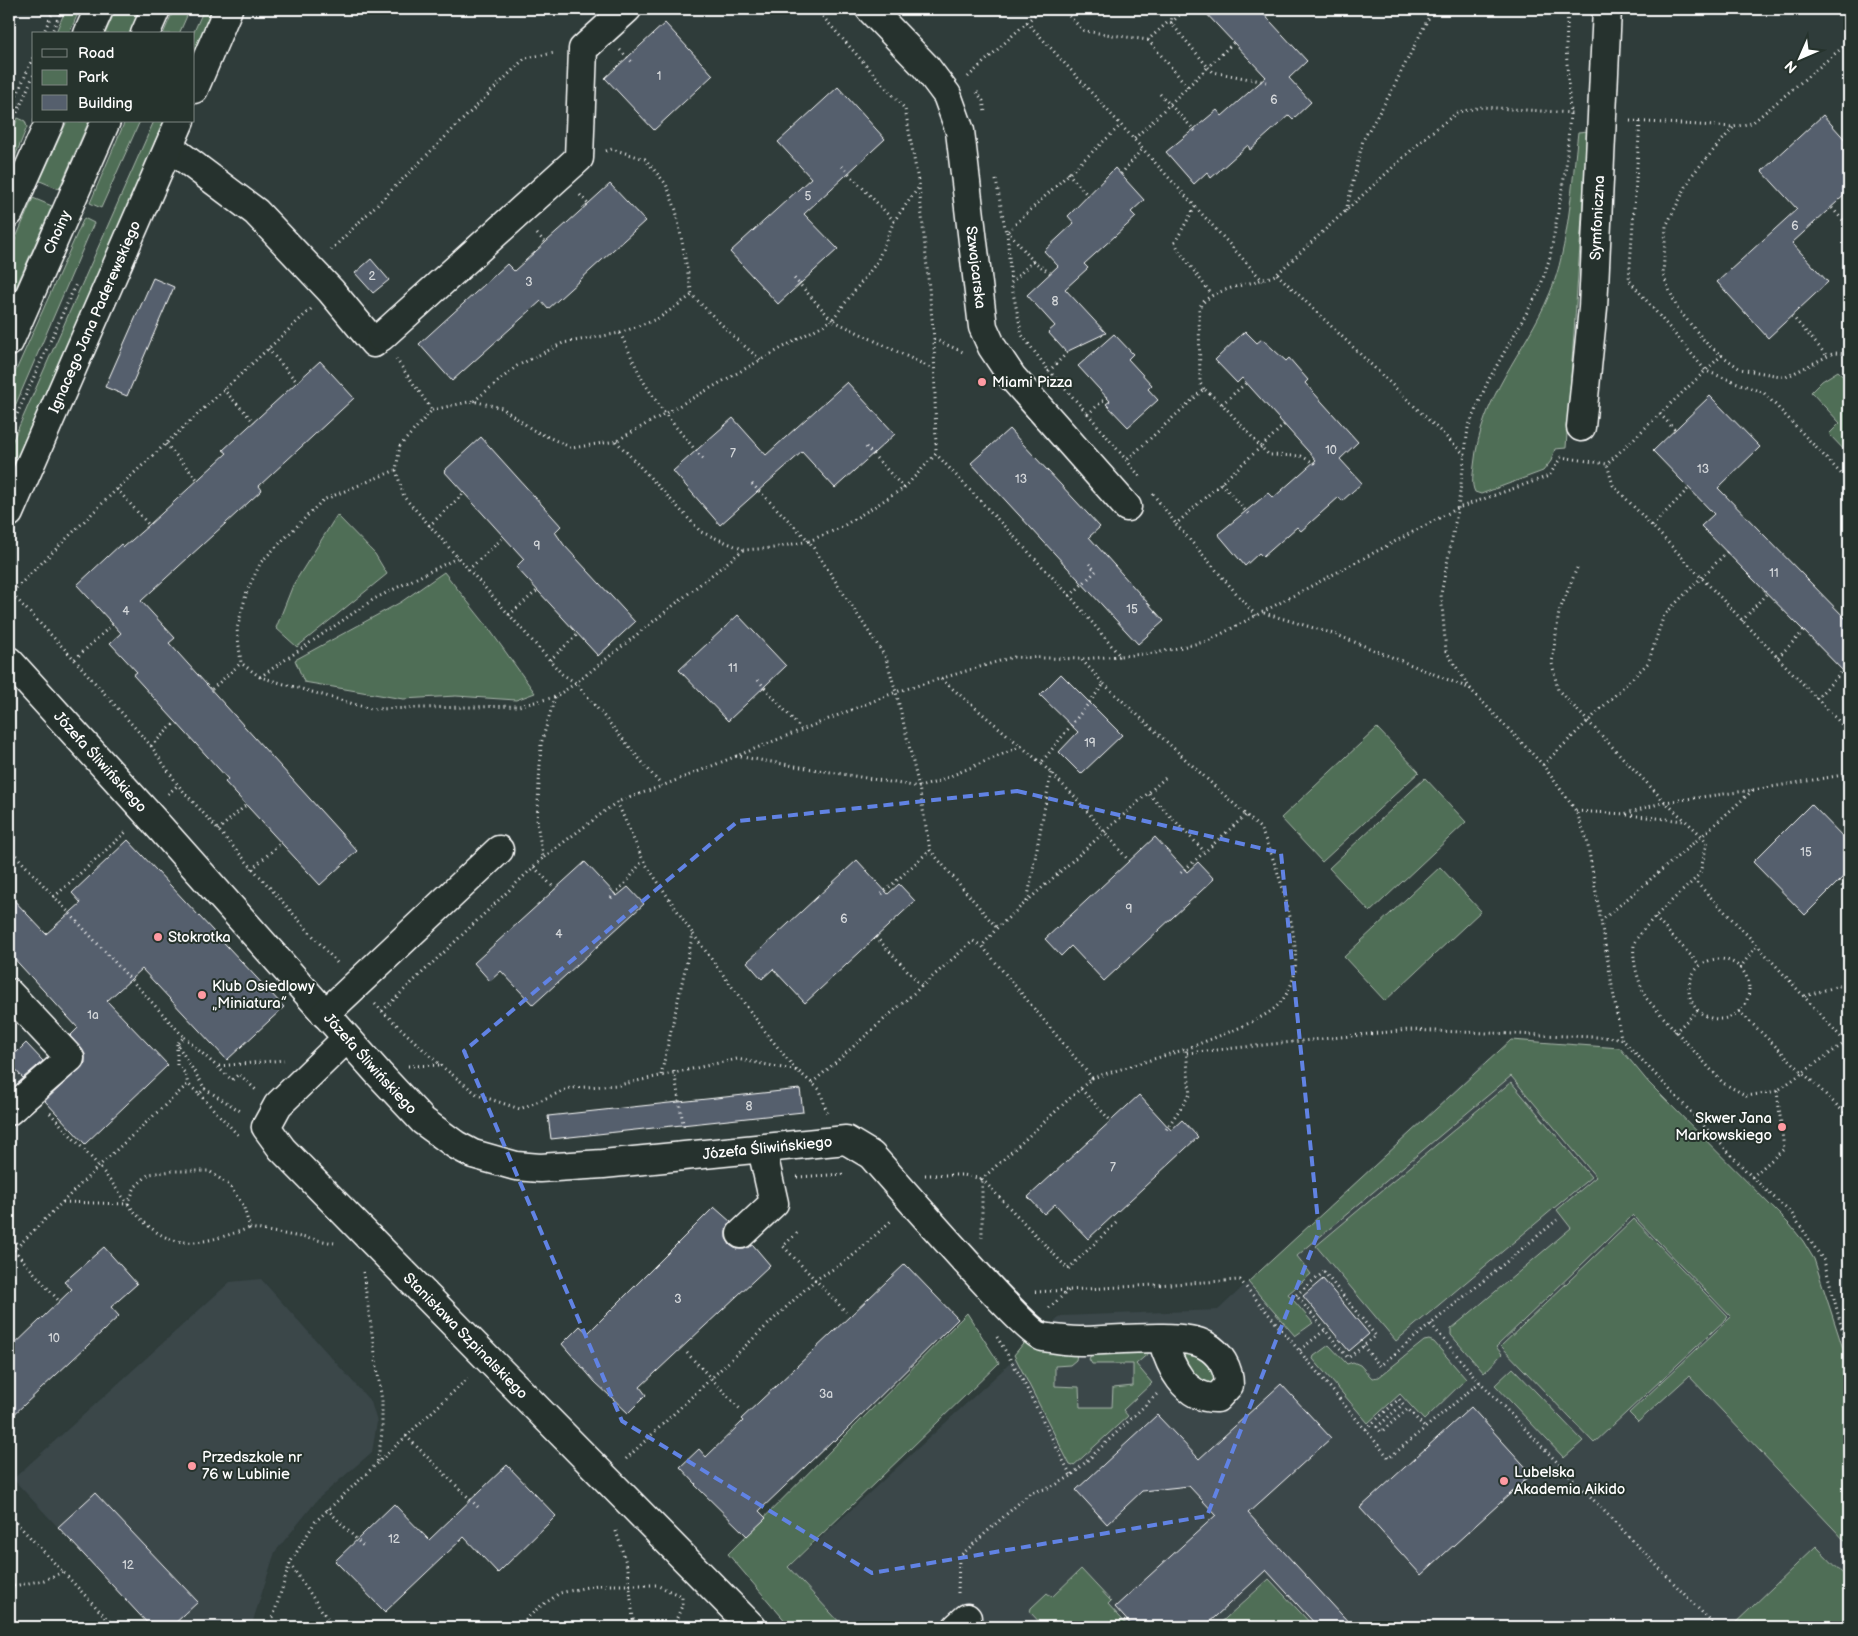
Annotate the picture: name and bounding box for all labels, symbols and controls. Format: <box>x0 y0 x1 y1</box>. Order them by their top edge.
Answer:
legend <box>32 32 195 122</box>
north arrow <box>1776 32 1826 82</box>
text: Road <box>78 44 114 63</box>
text: N <box>1781 57 1801 77</box>
text: Park <box>78 68 109 87</box>
house number: 1 <box>657 69 661 84</box>
house number: 6 <box>1270 93 1278 108</box>
text: Building <box>78 94 133 113</box>
street label: Symfoniczna <box>1586 175 1609 261</box>
house number: 5 <box>805 189 812 204</box>
street label: Choiny <box>39 207 75 257</box>
street label: Ignacego Jana Paderewskiego <box>44 218 145 416</box>
house number: 6 <box>1791 219 1799 234</box>
street label: Szwajcarska <box>962 225 990 310</box>
house number: 2 <box>368 269 376 284</box>
house number: 3 <box>525 275 533 290</box>
house number: 8 <box>1052 294 1059 309</box>
place label: Miami Pizza <box>992 373 1073 392</box>
marker: Miami Pizza <box>976 376 988 388</box>
house number: 10 <box>1325 443 1337 458</box>
house number: 7 <box>730 446 736 461</box>
house number: 13 <box>1697 462 1709 477</box>
house number: 13 <box>1015 472 1027 487</box>
house number: 9 <box>534 539 541 554</box>
house number: 11 <box>1769 566 1779 581</box>
house number: 15 <box>1126 602 1138 617</box>
house number: 4 <box>122 604 130 619</box>
house number: 11 <box>728 661 738 676</box>
street label: Józefa Śliwińskiego <box>50 707 151 816</box>
house number: 19 <box>1084 736 1096 751</box>
house number: 15 <box>1800 845 1812 860</box>
house number: 9 <box>1126 902 1133 917</box>
house number: 6 <box>840 912 848 927</box>
house number: 4 <box>555 927 563 942</box>
place label: Stokrotka <box>168 928 231 947</box>
marker: Stokrotka <box>152 931 164 943</box>
place label: Klub Osiedlowy „Miniatura” <box>212 977 315 1013</box>
marker: Klub Osiedlowy „Miniatura” <box>196 989 208 1001</box>
house number: 1a <box>87 1008 99 1023</box>
street label: Józefa Śliwińskiego <box>320 1009 421 1118</box>
house number: 8 <box>746 1099 753 1114</box>
place label: Skwer Jana Markowskiego <box>1675 1109 1772 1145</box>
marker: Skwer Jana Markowskiego <box>1776 1121 1788 1133</box>
street label: Józefa Śliwińskiego <box>702 1132 833 1164</box>
house number: 7 <box>1110 1160 1116 1175</box>
street label: Stanisława Szpinalskiego <box>399 1269 532 1403</box>
house number: 3 <box>674 1292 682 1307</box>
house number: 10 <box>48 1331 60 1346</box>
house number: 3a <box>819 1387 833 1402</box>
place label: Przedszkole nr 76 w Lublinie <box>202 1448 302 1484</box>
marker: Przedszkole nr 76 w Lublinie <box>186 1460 198 1472</box>
place label: Lubelska Akademia Aikido <box>1514 1463 1625 1499</box>
marker: Lubelska Akademia Aikido <box>1498 1475 1510 1487</box>
house number: 12 <box>388 1532 400 1547</box>
house number: 12 <box>122 1558 134 1573</box>

